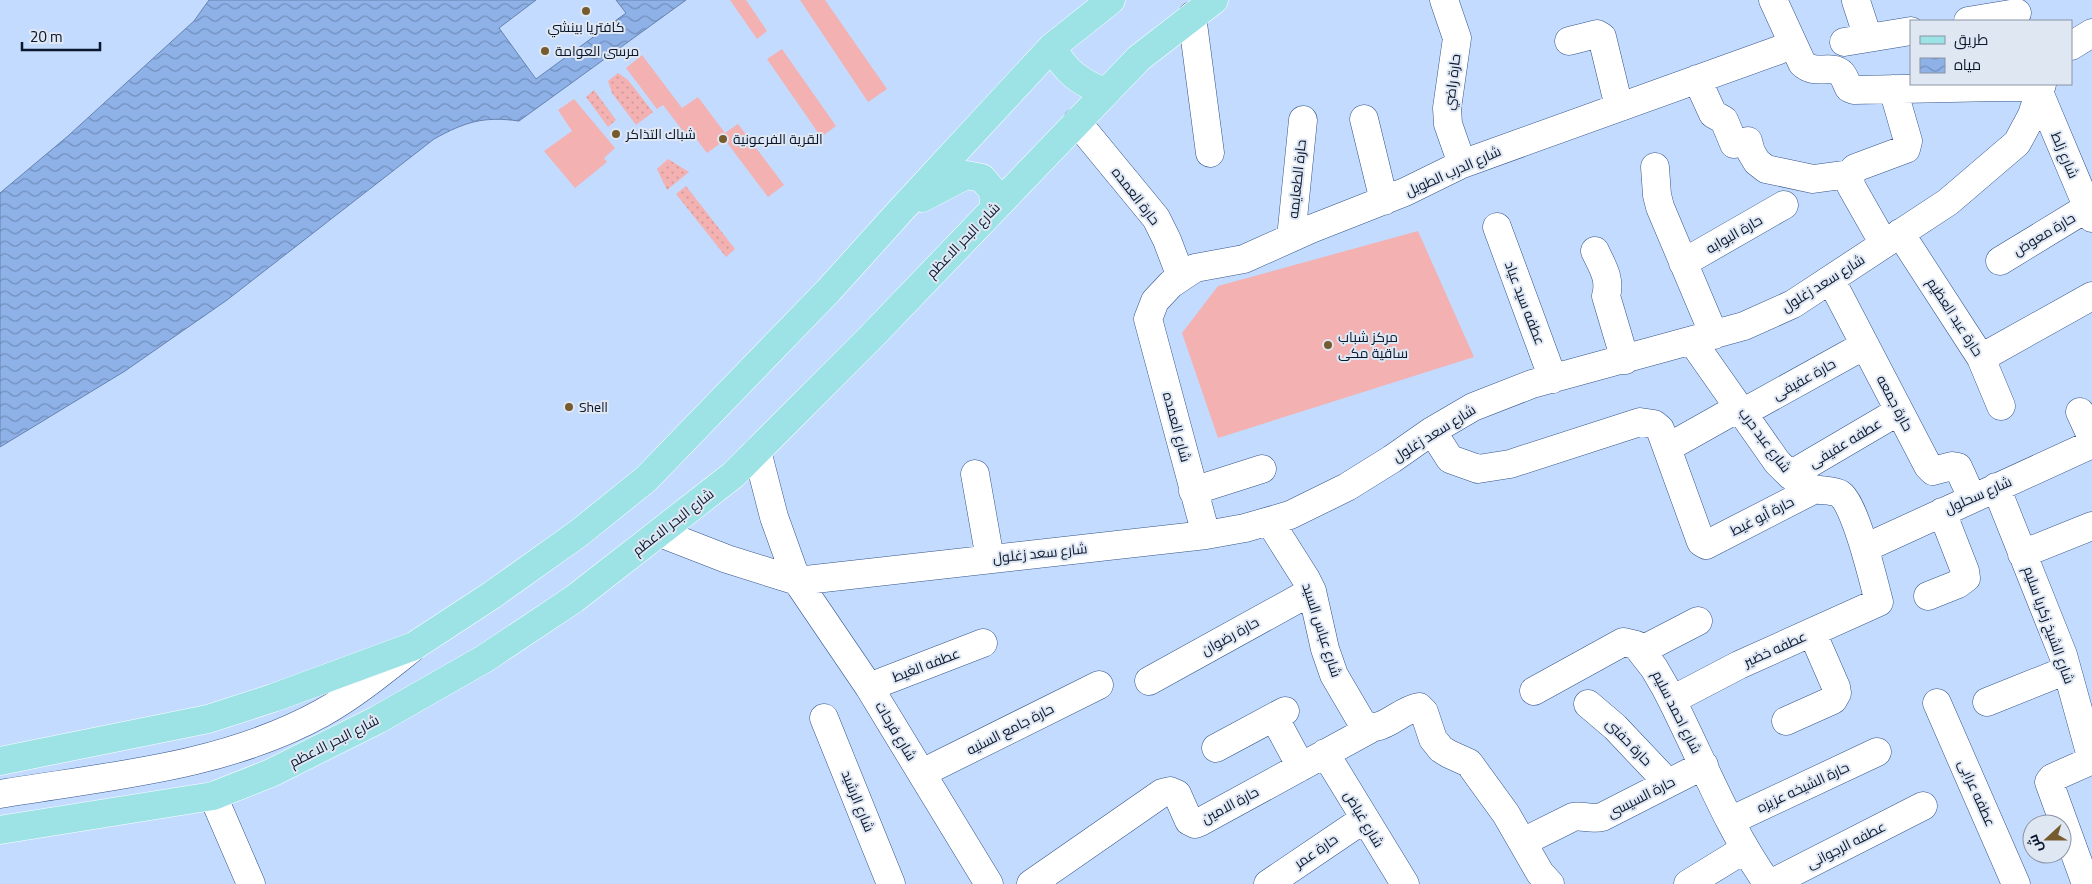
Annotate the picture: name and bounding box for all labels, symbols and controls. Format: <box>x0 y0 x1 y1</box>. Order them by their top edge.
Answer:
marker: كافتريا بينشي <box>580 5 592 17</box>
place label: كافتريا بينشي <box>548 14 624 40</box>
scale bar <box>22 20 100 52</box>
legend <box>1910 20 2072 85</box>
text: 20 m <box>30 22 63 51</box>
text: طريق <box>1954 25 1988 54</box>
place label: مرسى العوامة <box>555 38 639 64</box>
marker: مرسى العوامة <box>539 45 551 57</box>
text: مياه <box>1954 50 1981 79</box>
street label: حارة راضي <box>1436 52 1468 112</box>
place label: شباك التذاكر <box>625 121 696 147</box>
place label: القرية الفرعونية <box>733 126 823 152</box>
street label: شارع زلط <box>2043 127 2087 183</box>
marker: شباك التذاكر <box>610 128 622 140</box>
marker: القرية الفرعونية <box>717 133 729 145</box>
street label: حارة الطعايمه <box>1280 138 1314 220</box>
street label: شارع الدرب الطويل <box>1401 138 1505 204</box>
street label: حارة العمده <box>1105 161 1167 231</box>
street label: شارع البحر الاعظم <box>919 196 1007 284</box>
street label: حارة معوض <box>2008 205 2080 263</box>
street label: حارة البوابه <box>1701 207 1767 261</box>
street label: شارع سعد زغلول <box>1776 247 1870 319</box>
street label: عطفه سيد عياد <box>1497 257 1553 349</box>
street label: حارة عبد العظيم <box>1920 272 1990 362</box>
place label: مركز شباب ساقية مكى <box>1338 324 1408 366</box>
marker: مركز شباب ساقية مكى <box>1322 339 1334 351</box>
street label: حارة عفيفى <box>1767 351 1841 407</box>
street label: حارة جمعه <box>1869 370 1921 436</box>
street label: شارع العمده <box>1155 389 1199 465</box>
place label: Shell <box>579 394 608 420</box>
street label: شارع سعد زغلول <box>1387 397 1481 469</box>
marker: Shell <box>563 401 575 413</box>
street label: شارع عبد حرب <box>1732 402 1798 478</box>
street label: عطفه عفيفى <box>1803 411 1887 475</box>
street label: شارع سحلول <box>1940 468 2016 522</box>
street label: شارع البحر الاعظم <box>626 481 720 563</box>
street label: حارة أبو غيط <box>1725 489 1799 543</box>
street label: شارع سعد زغلول <box>991 535 1089 571</box>
street label: شارع الشيخ زكريا سليم <box>2016 562 2082 688</box>
street label: شارع عباس السيد <box>1294 579 1350 681</box>
street label: حارة رضوان <box>1196 609 1264 663</box>
street label: عطفه خضير <box>1738 624 1811 675</box>
street label: عطفه الغيط <box>888 640 964 690</box>
street label: شارع احمد سليم <box>1645 666 1709 758</box>
street label: شارع فرحات <box>868 696 924 766</box>
street label: حارة جامع السنيه <box>961 696 1059 762</box>
street label: شارع البحر الاعظم <box>284 707 384 775</box>
street label: حارة حفنى <box>1599 712 1659 772</box>
street label: حارة الشيخه عزيزه <box>1752 754 1854 820</box>
street label: عطفه عرابى <box>1951 755 2003 831</box>
street label: شارع الرشيد <box>834 766 882 836</box>
street label: حارة السيسى <box>1602 769 1680 825</box>
street label: حارة الامين <box>1196 779 1264 831</box>
street label: شارع غياض <box>1337 785 1391 853</box>
street label: عطفه الرجوانى <box>1802 814 1890 876</box>
north arrow <box>2022 814 2072 864</box>
street label: حارة عمر <box>1288 827 1343 876</box>
text: ش <box>2019 831 2050 857</box>

